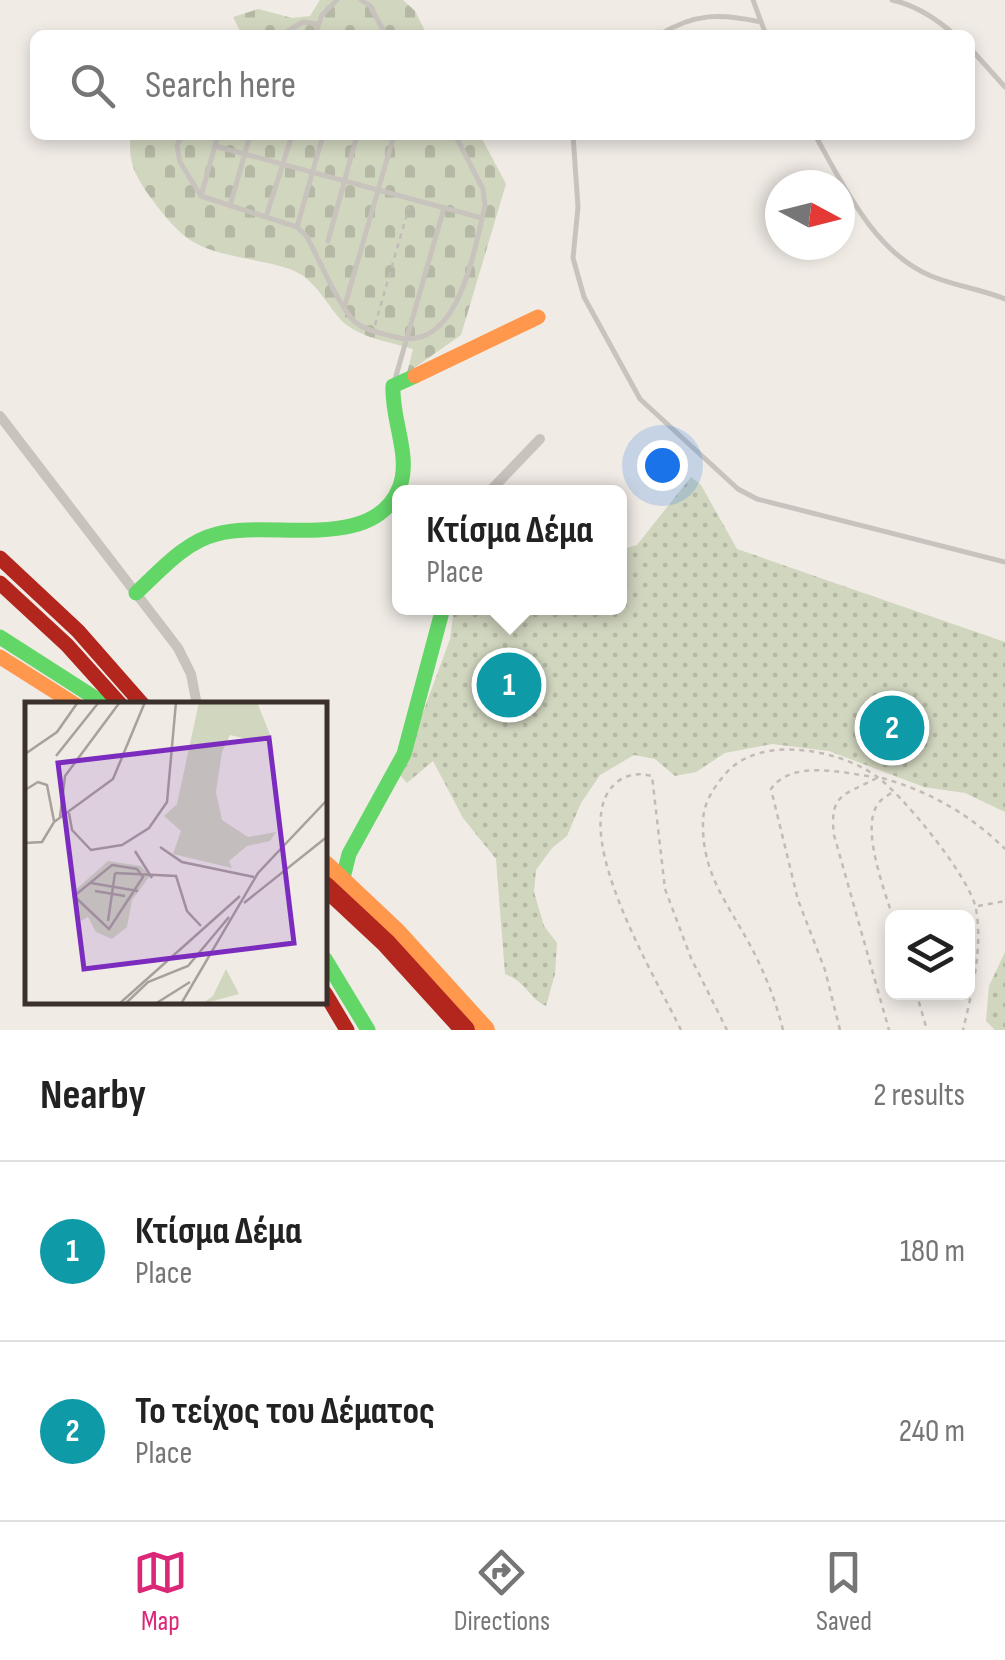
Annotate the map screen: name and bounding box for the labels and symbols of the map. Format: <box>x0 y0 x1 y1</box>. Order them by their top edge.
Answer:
north arrow <box>765 170 855 260</box>
your location <box>637 440 688 491</box>
pin: 1 <box>476 648 542 722</box>
pin: 2 <box>860 690 924 766</box>
inset map <box>25 702 328 1005</box>

